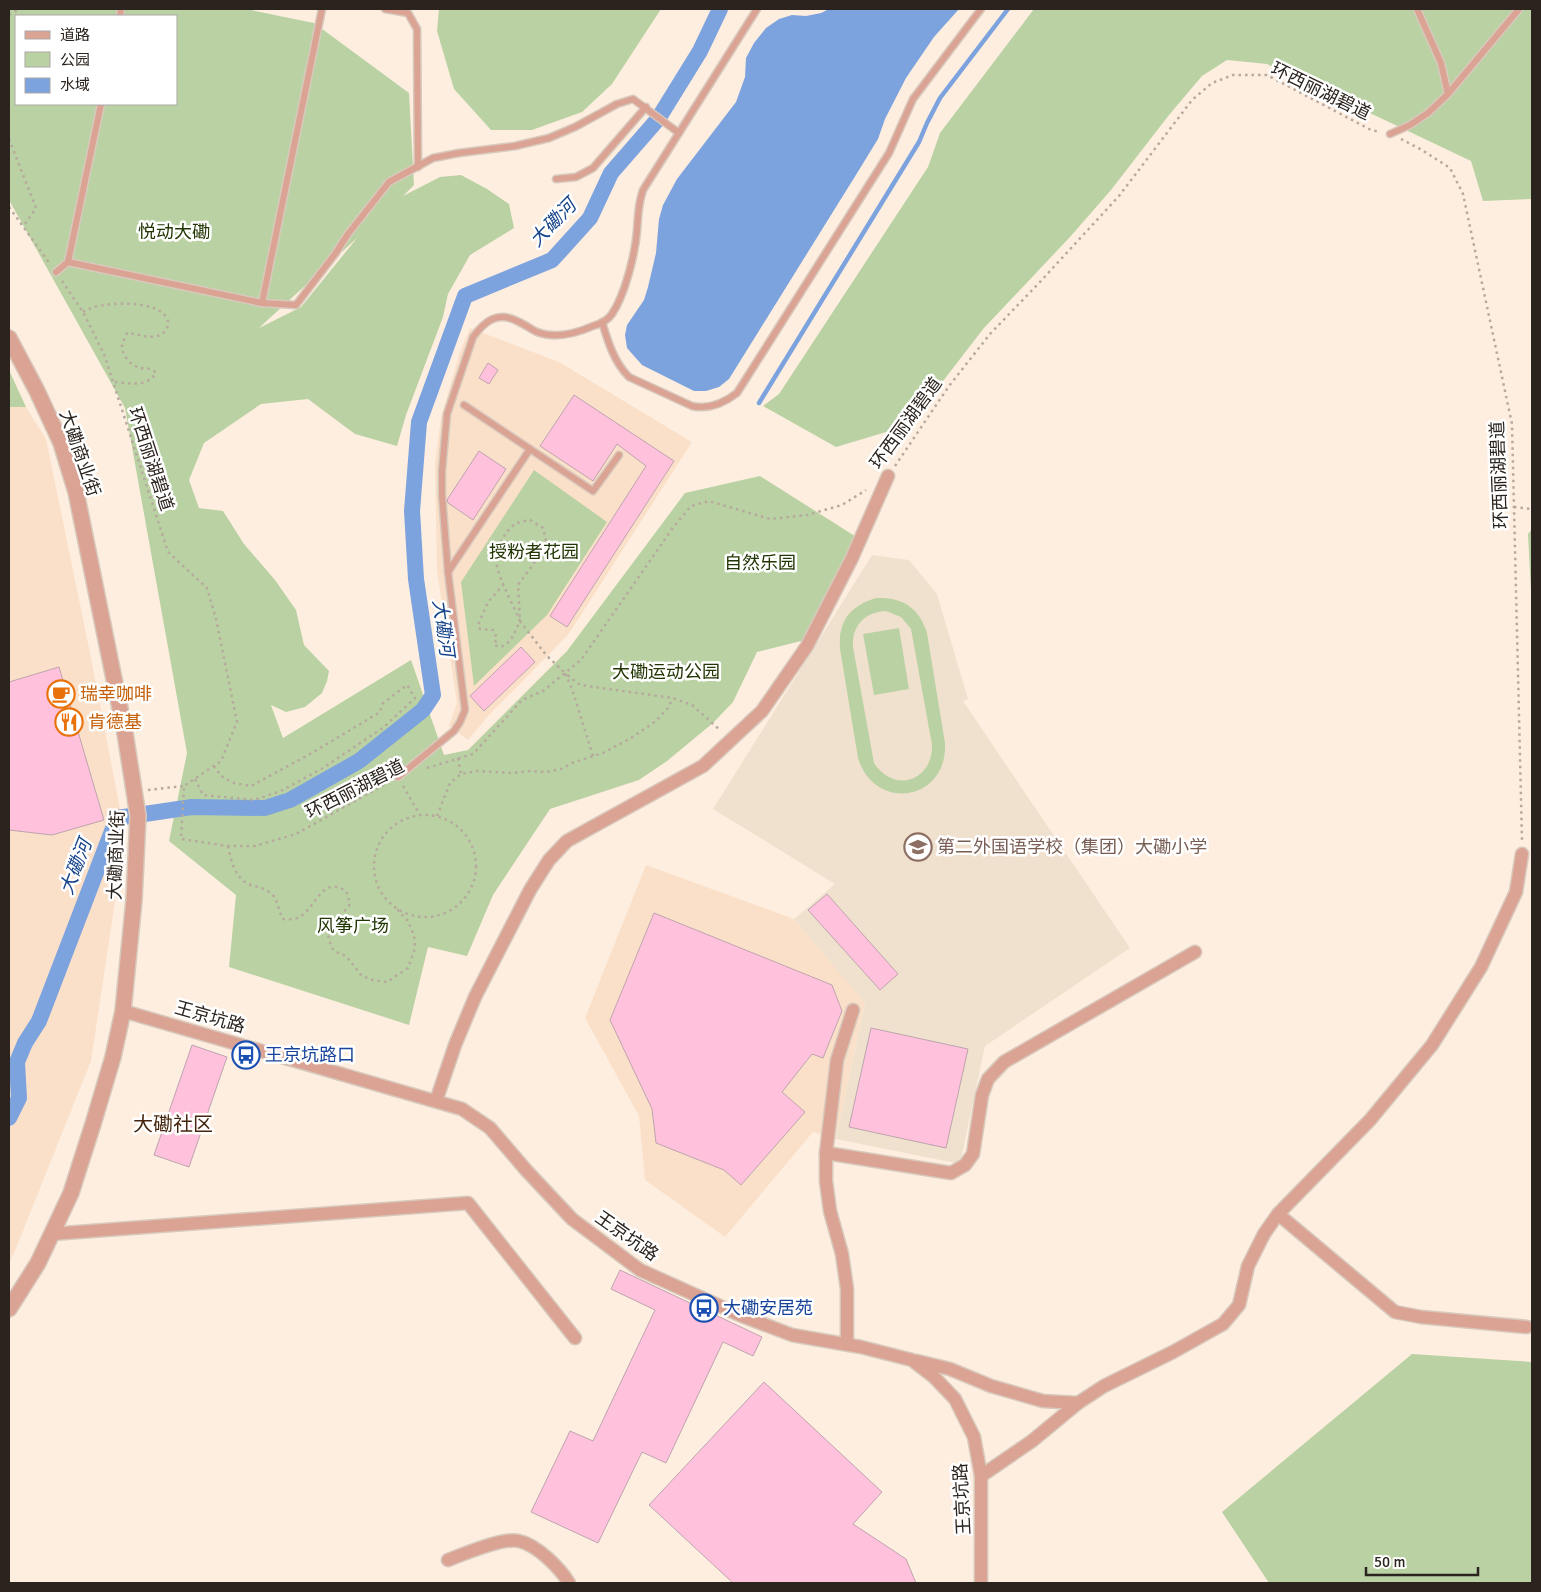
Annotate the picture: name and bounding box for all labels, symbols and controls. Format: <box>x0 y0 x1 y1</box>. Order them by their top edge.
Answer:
legend <box>15 15 178 105</box>
text: 道路 <box>60 26 90 44</box>
text: 公园 <box>60 51 90 69</box>
street label: 环西丽湖碧道 <box>1268 57 1374 125</box>
text: 水域 <box>60 76 90 94</box>
water label: 大磡河 <box>525 191 584 252</box>
park label: 悦动大磡 <box>138 221 210 243</box>
street label: 环西丽湖碧道 <box>865 373 947 473</box>
street label: 环西丽湖碧道 <box>124 404 178 514</box>
street label: 大磡商业街 <box>55 407 105 499</box>
street label: 环西丽湖碧道 <box>1486 421 1512 529</box>
park label: 授粉者花园 <box>489 541 579 563</box>
park label: 自然乐园 <box>724 552 796 574</box>
water label: 大磡河 <box>427 598 459 662</box>
park label: 大磡运动公园 <box>612 661 720 683</box>
cafe icon: 瑞幸咖啡 <box>46 679 76 709</box>
place label: 瑞幸咖啡 <box>80 683 152 705</box>
restaurant icon: 肯德基 <box>54 707 84 737</box>
place label: 肯德基 <box>88 711 142 733</box>
street label: 环西丽湖碧道 <box>302 755 408 823</box>
street label: 大磡商业街 <box>103 810 129 900</box>
water label: 大磡河 <box>55 832 99 898</box>
school or university icon: 第二外国语学校（集团）大磡小学 <box>903 832 933 862</box>
place label: 第二外国语学校（集团）大磡小学 <box>937 836 1207 858</box>
park label: 风筝广场 <box>317 915 389 937</box>
street label: 王京坑路 <box>172 997 248 1037</box>
bus stop icon: 王京坑路口 <box>231 1040 261 1070</box>
place label: 王京坑路口 <box>265 1044 355 1066</box>
district label: 大磡社区 <box>133 1112 213 1137</box>
street label: 王京坑路 <box>591 1206 663 1266</box>
bus stop icon: 大磡安居苑 <box>689 1293 719 1323</box>
place label: 大磡安居苑 <box>723 1297 813 1319</box>
street label: 王京坑路 <box>949 1462 975 1536</box>
scale bar <box>1366 1544 1478 1576</box>
text: 50 m <box>1374 1553 1405 1571</box>

